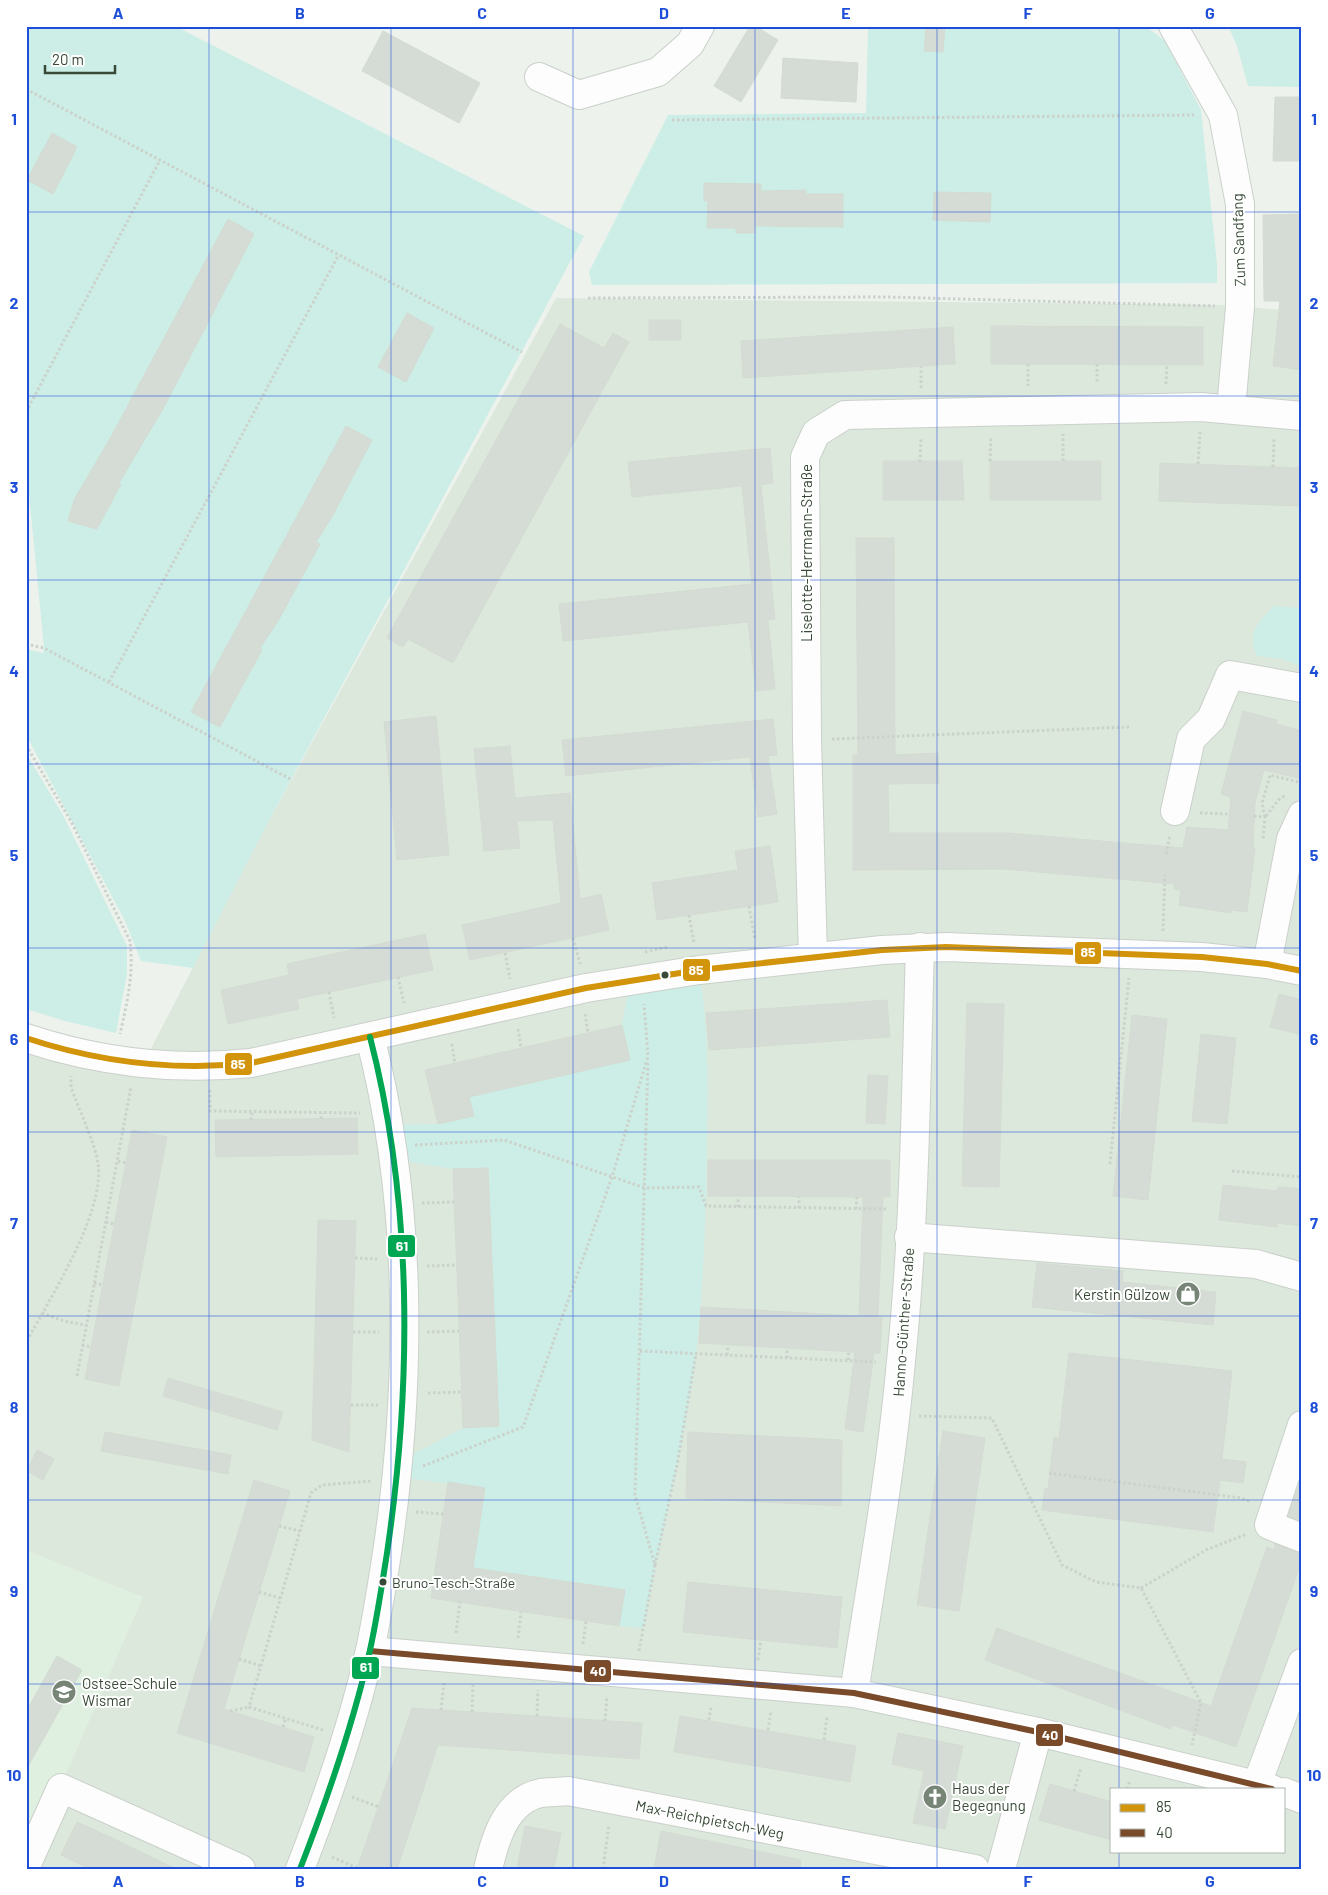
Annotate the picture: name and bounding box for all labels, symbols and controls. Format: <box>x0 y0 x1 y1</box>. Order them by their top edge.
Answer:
text: A <box>113 3 124 22</box>
text: B <box>295 3 305 22</box>
text: C <box>477 3 487 22</box>
text: D <box>659 3 669 22</box>
text: E <box>841 3 851 22</box>
text: F <box>1024 3 1033 22</box>
text: G <box>1205 3 1215 22</box>
scale bar <box>45 42 115 74</box>
text: 20 m <box>52 50 84 68</box>
text: 1 <box>11 109 17 128</box>
text: 1 <box>1311 109 1317 128</box>
street label: Zum Sandfang <box>1227 193 1249 287</box>
text: 2 <box>10 293 19 312</box>
text: 2 <box>1310 293 1319 312</box>
street label: Liselotte-Herrmann-Straße <box>797 464 815 642</box>
text: 3 <box>10 477 18 496</box>
text: 3 <box>1310 477 1318 496</box>
text: 4 <box>9 661 19 680</box>
text: 4 <box>1309 661 1319 680</box>
text: 5 <box>10 845 19 864</box>
text: 5 <box>1310 845 1319 864</box>
line badge: 85 <box>1074 941 1102 965</box>
text: 85 <box>1080 943 1096 960</box>
line badge: 85 <box>682 958 711 982</box>
text: 85 <box>688 961 704 978</box>
unlabelled marker <box>660 970 670 980</box>
text: 6 <box>10 1029 19 1048</box>
text: 6 <box>1310 1029 1319 1048</box>
line badge: 85 <box>224 1052 253 1076</box>
text: 85 <box>230 1055 246 1072</box>
text: 7 <box>10 1213 18 1232</box>
text: 7 <box>1310 1213 1318 1232</box>
line badge: 61 <box>387 1234 416 1258</box>
text: 61 <box>396 1237 408 1254</box>
street label: Hanno-Günther-Straße <box>889 1247 917 1397</box>
shop icon: Kerstin Gülzow <box>1175 1281 1201 1307</box>
place label: Kerstin Gülzow <box>1074 1285 1170 1303</box>
text: 8 <box>10 1397 19 1416</box>
text: 8 <box>1310 1397 1319 1416</box>
place label: Bruno-Tesch-Straße <box>392 1574 515 1591</box>
marker: Bruno-Tesch-Straße <box>378 1577 388 1587</box>
text: 9 <box>10 1581 18 1600</box>
text: 9 <box>1310 1581 1318 1600</box>
line badge: 61 <box>351 1656 380 1680</box>
text: 61 <box>360 1658 372 1675</box>
line badge: 40 <box>583 1659 612 1683</box>
text: 40 <box>590 1662 606 1679</box>
place label: Ostsee-Schule Wismar <box>82 1674 177 1709</box>
school or university icon: Ostsee-Schule Wismar <box>51 1679 77 1705</box>
line badge: 40 <box>1035 1723 1064 1747</box>
text: 40 <box>1042 1726 1058 1743</box>
text: 10 <box>7 1765 21 1784</box>
text: 10 <box>1307 1765 1321 1784</box>
place label: Haus der Begegnung <box>952 1779 1026 1814</box>
church icon: Haus der Begegnung <box>922 1784 948 1810</box>
legend <box>1110 1788 1286 1852</box>
street label: Max-Reichpietsch-Weg <box>634 1796 786 1842</box>
text: 85 <box>1156 1797 1172 1815</box>
text: 40 <box>1156 1823 1173 1841</box>
text: A <box>113 1871 124 1890</box>
text: B <box>295 1871 305 1890</box>
text: C <box>477 1871 487 1890</box>
text: D <box>659 1871 669 1890</box>
text: E <box>841 1871 851 1890</box>
text: F <box>1024 1871 1033 1890</box>
text: G <box>1205 1871 1215 1890</box>

